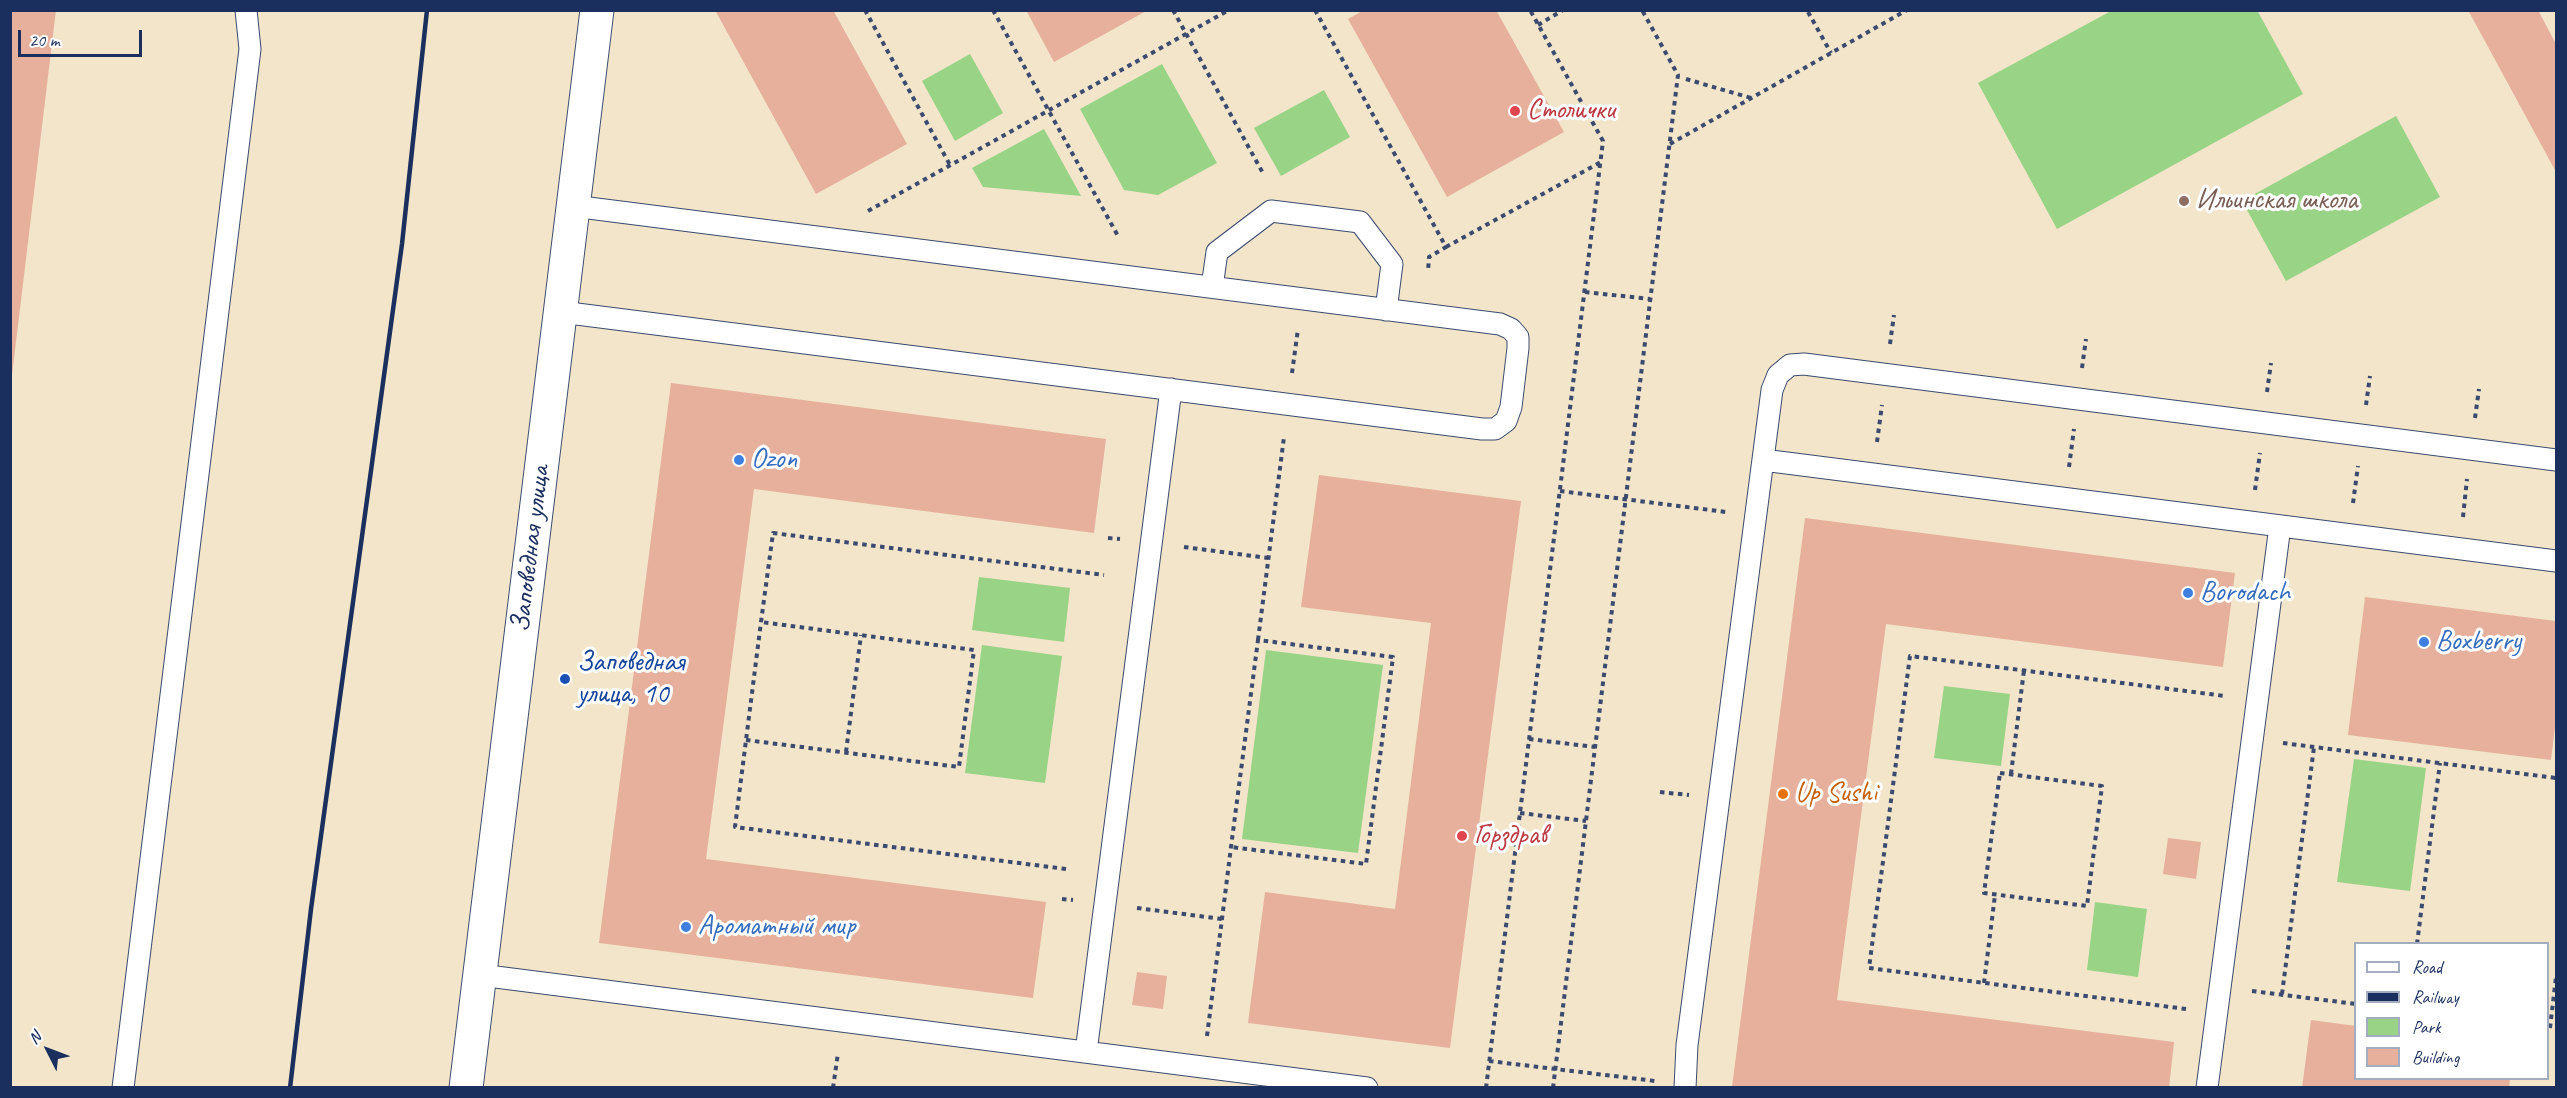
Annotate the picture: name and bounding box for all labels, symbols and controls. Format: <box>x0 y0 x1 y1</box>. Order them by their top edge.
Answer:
scale bar <box>21 18 146 56</box>
text: 20 m <box>29 29 60 51</box>
place label: Столички <box>1527 94 1615 128</box>
marker: Столички <box>1508 104 1522 118</box>
place label: Ильинская школа <box>2196 184 2357 218</box>
marker: Ильинская школа <box>2177 194 2191 208</box>
place label: Ozon <box>751 443 797 477</box>
marker: Ozon <box>732 453 746 467</box>
street label: Заповедная улица <box>504 464 558 634</box>
place label: Borodach <box>2200 576 2290 610</box>
marker: Borodach <box>2181 586 2195 600</box>
place label: Boxberry <box>2436 625 2521 659</box>
marker: Boxberry <box>2417 635 2431 649</box>
place label: Заповедная улица, 10 <box>577 646 684 712</box>
marker: Заповедная улица, 10 <box>558 672 572 686</box>
place label: Up Sushi <box>1795 777 1877 811</box>
marker: Up Sushi <box>1776 787 1790 801</box>
place label: Горздрав <box>1474 819 1547 853</box>
marker: Горздрав <box>1455 829 1469 843</box>
place label: Ароматный мир <box>698 910 855 944</box>
marker: Ароматный мир <box>679 920 693 934</box>
legend <box>2354 942 2549 1080</box>
text: Road <box>2412 956 2442 978</box>
text: Railway <box>2412 986 2459 1008</box>
text: Park <box>2412 1016 2441 1038</box>
north arrow <box>18 1020 78 1080</box>
text: N <box>24 1028 45 1048</box>
text: Building <box>2412 1046 2459 1068</box>

